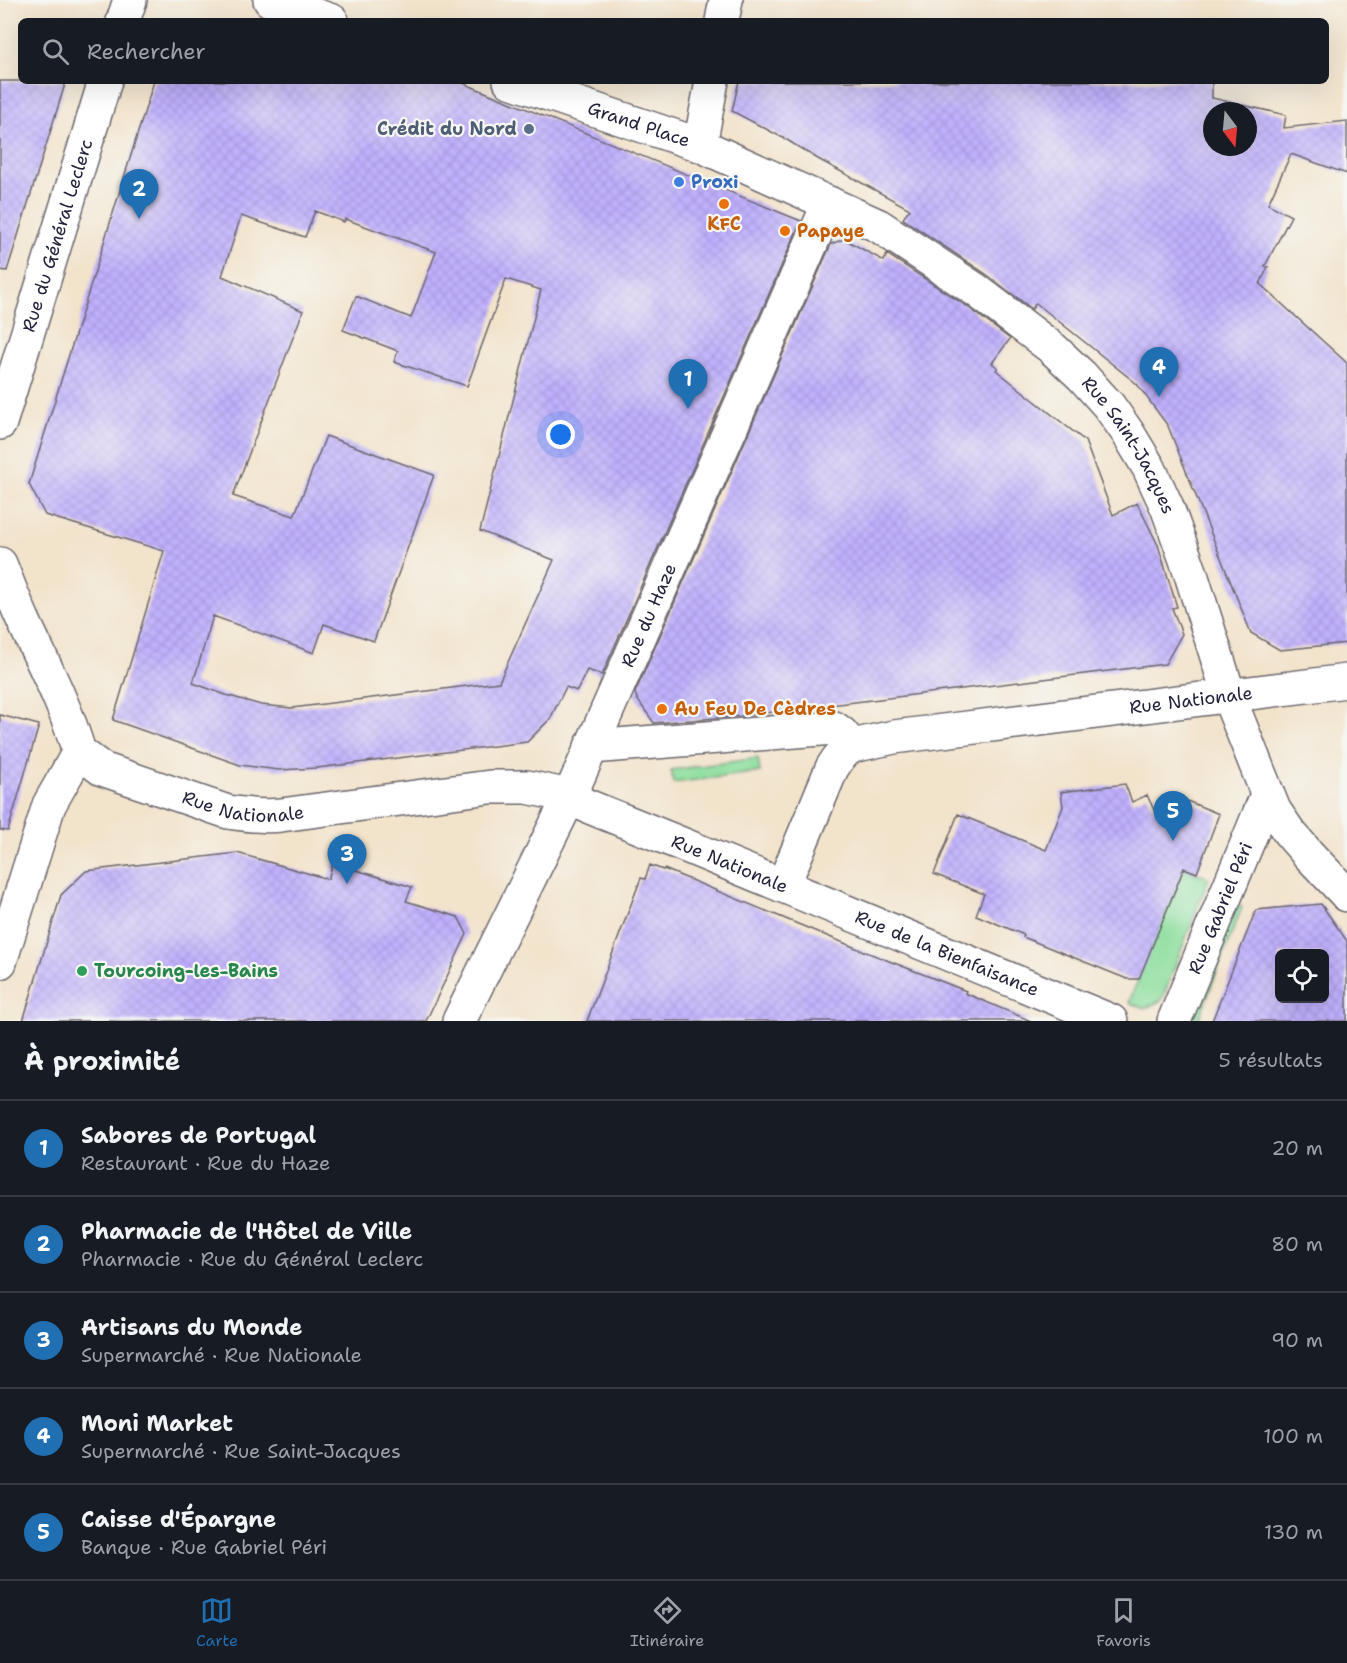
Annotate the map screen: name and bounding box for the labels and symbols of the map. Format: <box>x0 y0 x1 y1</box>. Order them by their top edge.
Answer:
street label: Grand Place <box>585 96 693 153</box>
north arrow <box>1203 102 1257 156</box>
place label: Crédit du Nord <box>377 117 517 141</box>
marker: Crédit du Nord <box>522 122 536 136</box>
street label: Rue du Général Leclerc <box>17 136 98 335</box>
pin: 2 <box>120 170 158 219</box>
place label: Proxi <box>691 170 739 194</box>
marker: Proxi <box>672 175 686 189</box>
marker: KFC <box>717 197 731 211</box>
place label: KFC <box>707 212 741 236</box>
place label: Papaye <box>797 219 865 243</box>
marker: Papaye <box>778 224 792 238</box>
pin: 4 <box>1140 348 1178 397</box>
pin: 1 <box>668 360 708 409</box>
street label: Rue Saint-Jacques <box>1076 371 1181 517</box>
your location <box>546 420 575 449</box>
street label: Rue du Haze <box>616 560 682 671</box>
street label: Rue Nationale <box>1128 681 1254 720</box>
place label: Au Feu De Cèdres <box>674 697 836 721</box>
marker: Au Feu De Cèdres <box>655 702 669 716</box>
street label: Rue Nationale <box>179 785 305 828</box>
pin: 5 <box>1154 792 1192 841</box>
street label: Rue Nationale <box>668 829 792 899</box>
pin: 3 <box>328 834 366 884</box>
street label: Rue Gabriel Péri <box>1183 839 1258 978</box>
street label: Rue de la Bienfaisance <box>851 905 1042 1002</box>
place label: Tourcoing-les-Bains <box>94 959 278 983</box>
marker: Tourcoing-les-Bains <box>75 964 89 978</box>

